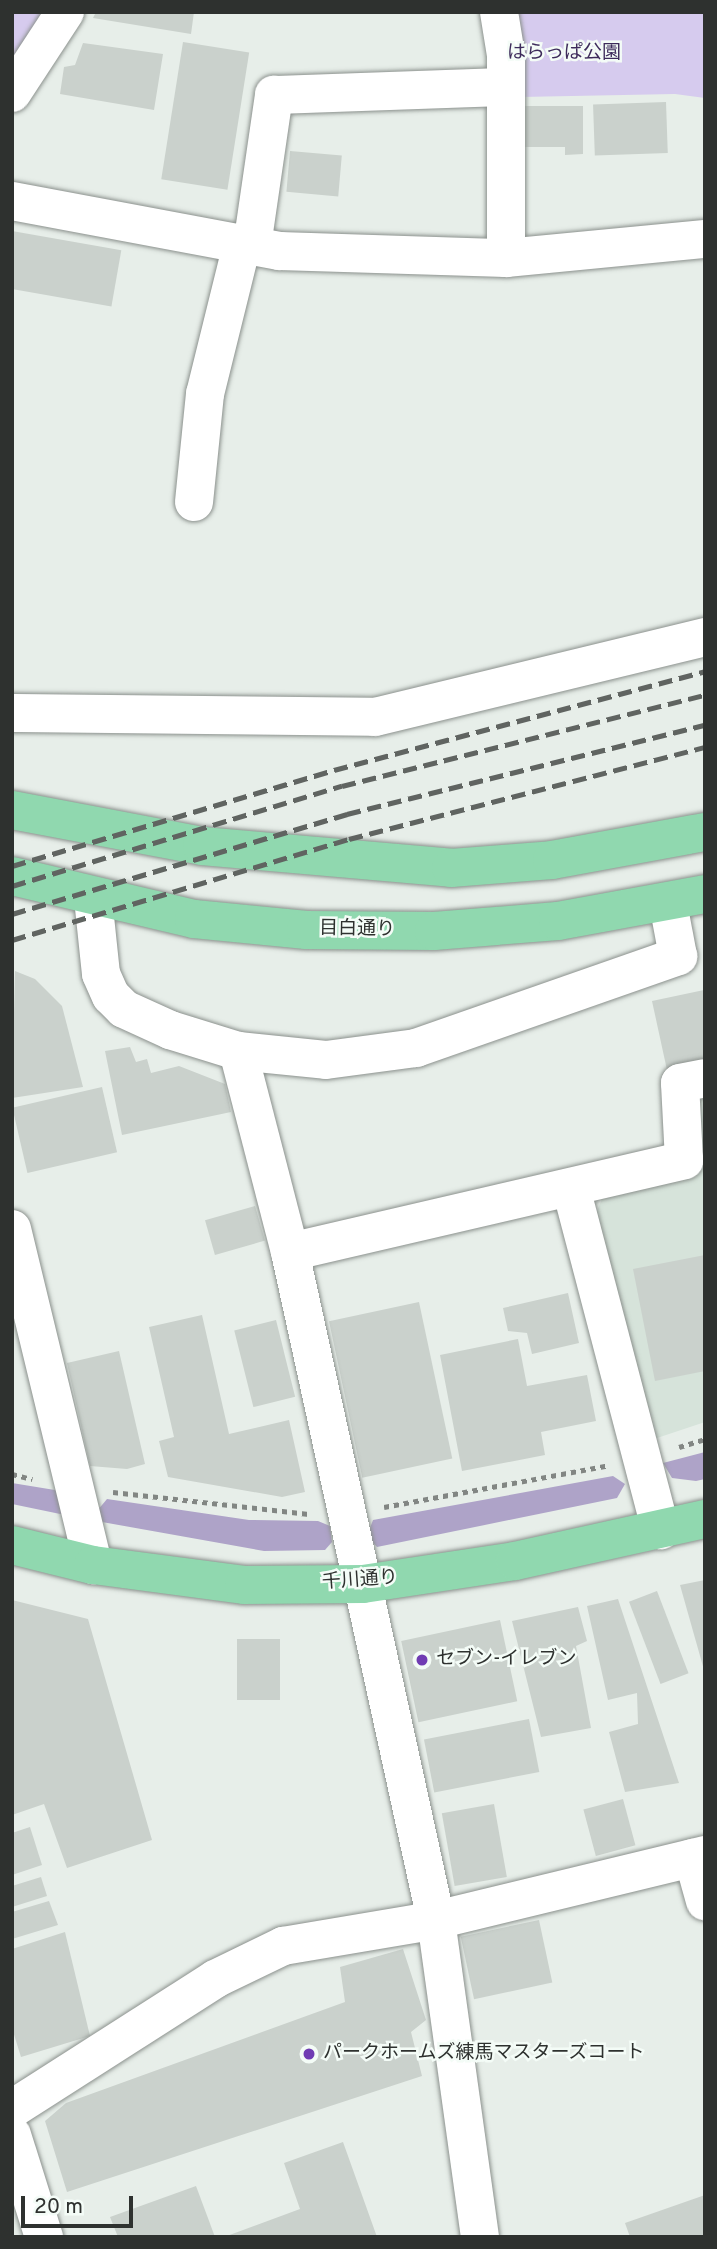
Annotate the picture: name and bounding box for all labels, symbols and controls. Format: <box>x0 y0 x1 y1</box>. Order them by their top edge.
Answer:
park label: はらっぱ公園 <box>507 43 621 65</box>
street label: 目白通り <box>319 918 395 942</box>
street label: 千川通り <box>321 1567 399 1595</box>
place label: セブン-イレブン <box>436 1649 577 1671</box>
marker: セブン-イレブン <box>414 1652 430 1668</box>
place label: パークホームズ練馬マスターズコート <box>323 2043 646 2065</box>
marker: パークホームズ練馬マスターズコート <box>301 2046 317 2062</box>
scale bar <box>24 2182 136 2226</box>
text: 20 m <box>34 2194 83 2221</box>

